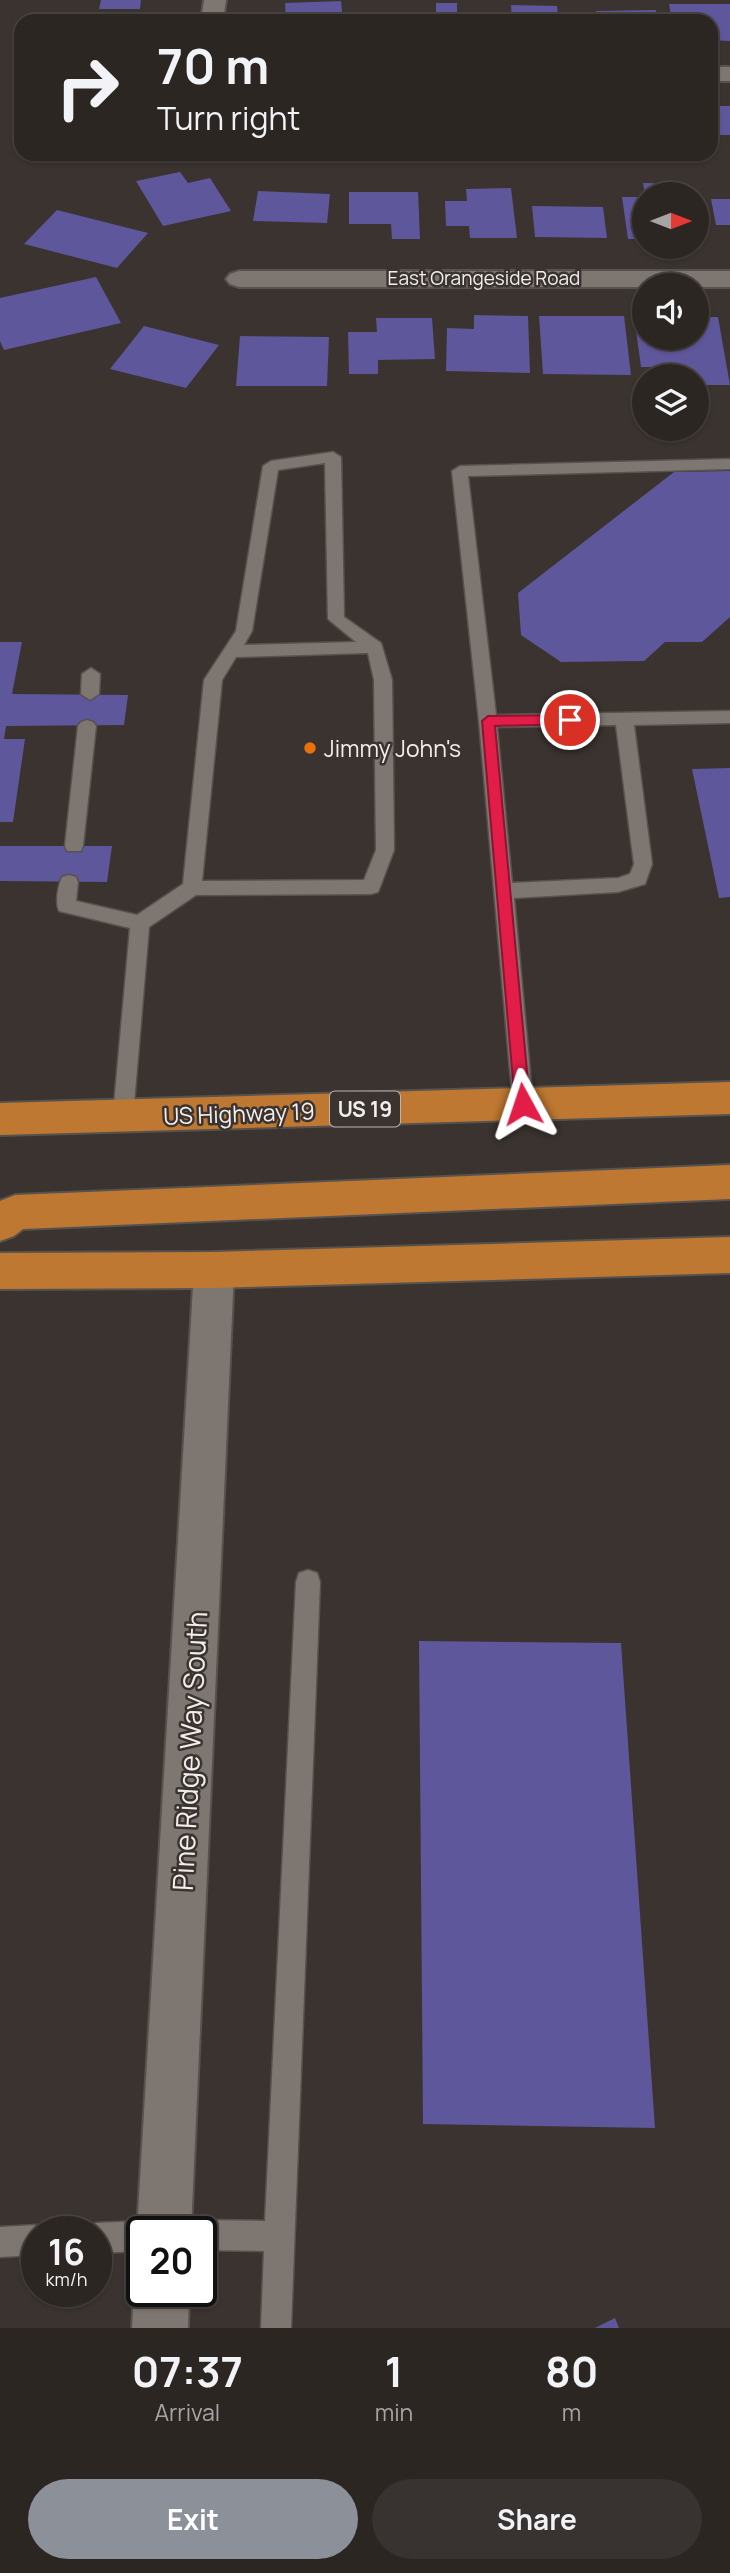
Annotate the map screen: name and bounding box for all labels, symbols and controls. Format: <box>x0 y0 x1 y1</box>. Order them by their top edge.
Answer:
text: 70 m <box>157 32 269 99</box>
icon: right <box>42 42 133 133</box>
text: Turn right <box>157 96 300 140</box>
north arrow <box>632 182 709 259</box>
map controls <box>632 182 709 441</box>
street label: East Orangeside Road <box>388 265 580 291</box>
button: sound <box>632 273 709 350</box>
button: layers <box>632 364 709 441</box>
pin <box>540 690 600 750</box>
icon: arrive <box>551 701 589 739</box>
place label: Jimmy John's <box>324 732 461 764</box>
marker: Jimmy John's <box>302 740 318 756</box>
position arrow <box>486 1067 560 1141</box>
road number: US 19 <box>330 1092 400 1126</box>
street label: US Highway 19 <box>163 1094 315 1132</box>
street label: Pine Ridge Way South <box>163 1610 215 1892</box>
speed limit sign: 20 <box>126 2216 217 2307</box>
text: 16 <box>48 2228 85 2276</box>
text: km/h <box>46 2267 87 2291</box>
text: 07:37 <box>132 2342 243 2400</box>
text: 1 <box>385 2342 403 2400</box>
text: 80 <box>545 2342 598 2400</box>
text: Arrival <box>155 2396 220 2428</box>
text: min <box>375 2396 413 2428</box>
text: m <box>562 2396 581 2428</box>
button: Exit <box>28 2479 358 2559</box>
button: Share <box>372 2479 702 2559</box>

